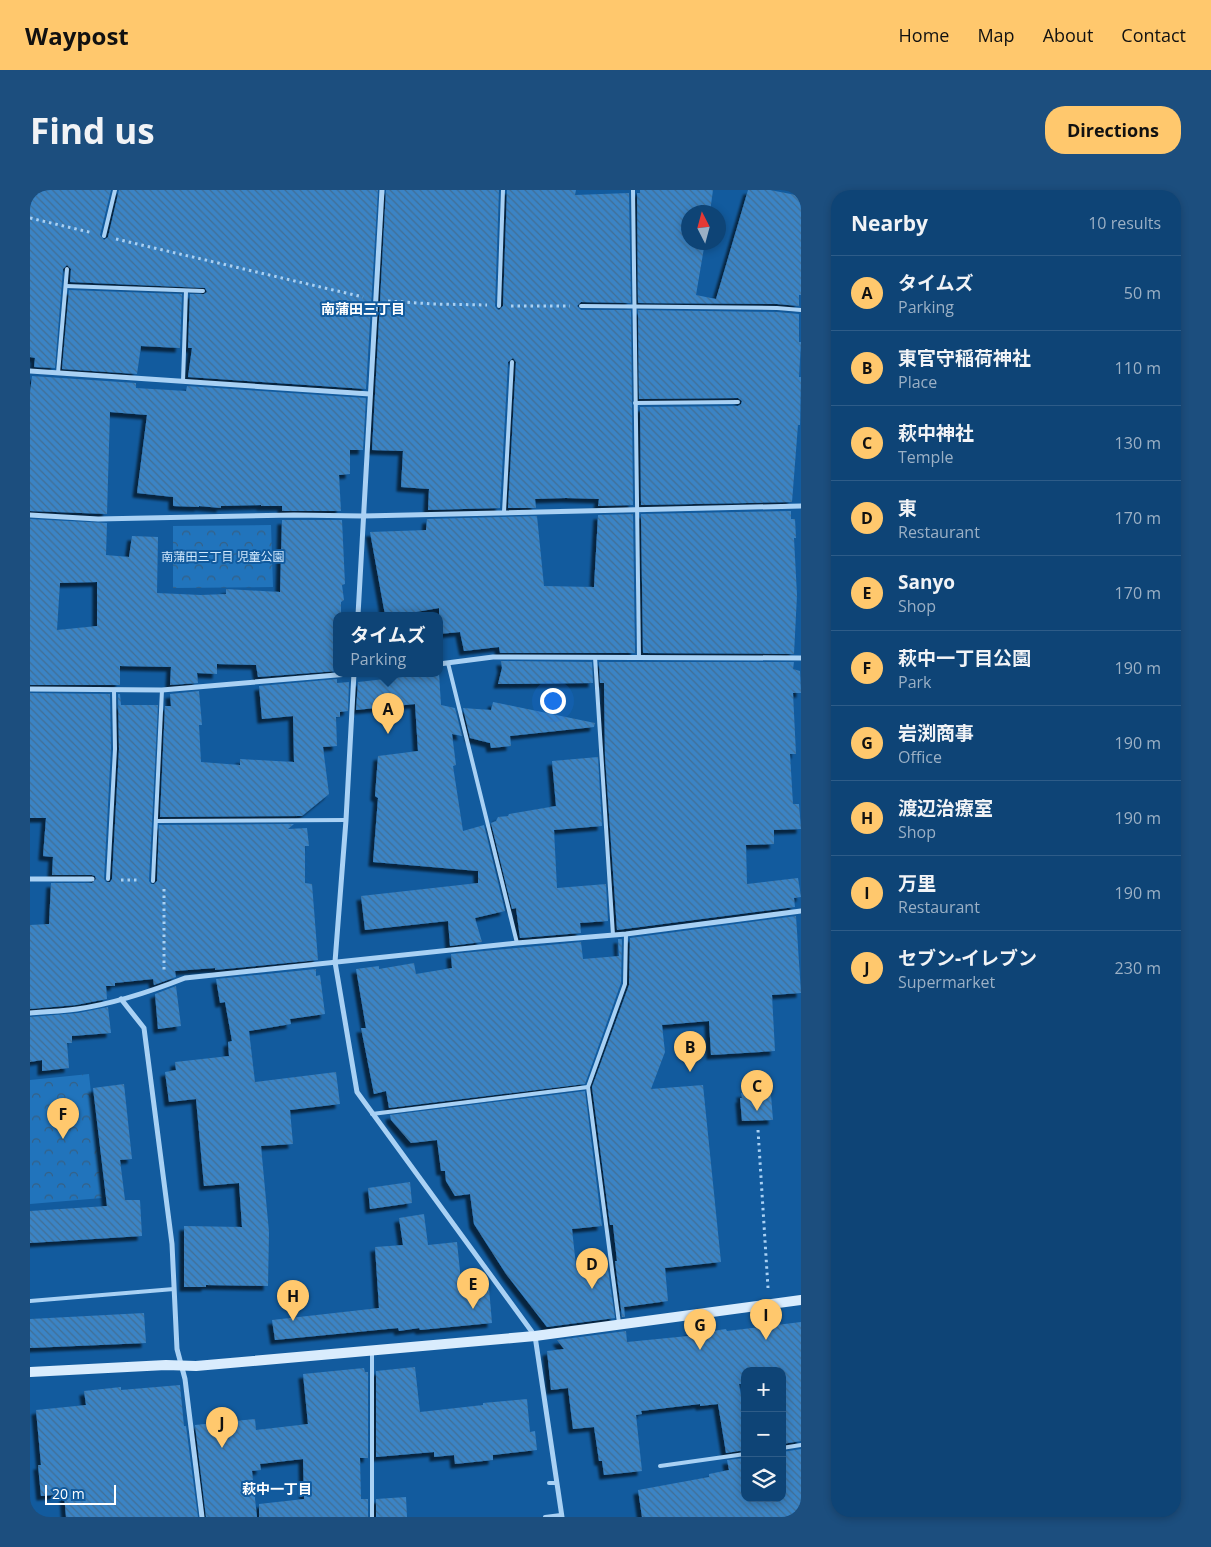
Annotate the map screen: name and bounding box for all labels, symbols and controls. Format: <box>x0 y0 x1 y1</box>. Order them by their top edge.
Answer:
text: Waypost <box>25 19 129 52</box>
text: Home <box>899 23 949 47</box>
text: Map <box>977 23 1015 47</box>
text: About <box>1043 23 1093 47</box>
text: Contact <box>1121 23 1186 47</box>
button: Directions <box>1045 106 1181 154</box>
text: Find us <box>30 107 155 154</box>
north arrow <box>681 205 726 250</box>
text: Nearby <box>851 209 928 237</box>
text: 10 results <box>1088 212 1161 234</box>
text: タイムズ <box>898 270 974 296</box>
text: A <box>861 282 873 304</box>
text: 50 m <box>1124 282 1161 304</box>
text: Parking <box>898 296 954 318</box>
district label: 南蒲田三丁目 <box>321 299 405 318</box>
text: 東官守稲荷神社 <box>898 345 1031 371</box>
text: B <box>862 357 872 379</box>
text: 110 m <box>1115 357 1161 379</box>
text: Place <box>898 371 937 393</box>
text: 萩中神社 <box>898 420 974 446</box>
text: C <box>862 432 872 454</box>
text: 130 m <box>1115 432 1161 454</box>
text: Temple <box>898 446 953 468</box>
text: 東 <box>898 495 917 521</box>
text: D <box>861 507 873 529</box>
text: 170 m <box>1115 507 1161 529</box>
text: Restaurant <box>898 521 980 543</box>
park label: 南蒲田三丁目 児童公園 <box>161 548 285 565</box>
text: Sanyo <box>898 569 955 595</box>
text: E <box>863 582 871 604</box>
text: 170 m <box>1115 582 1161 604</box>
text: Shop <box>898 595 936 617</box>
popup <box>333 612 443 677</box>
text: タイムズ <box>350 622 426 648</box>
text: 萩中一丁目公園 <box>898 645 1031 671</box>
text: Parking <box>350 648 406 670</box>
text: F <box>863 657 871 679</box>
text: 190 m <box>1115 657 1161 679</box>
text: Park <box>898 671 931 693</box>
your location <box>540 688 566 714</box>
pin: A <box>372 693 404 734</box>
text: 岩渕商事 <box>898 720 974 746</box>
text: G <box>861 732 873 754</box>
text: 190 m <box>1115 732 1161 754</box>
text: Office <box>898 746 942 768</box>
text: 渡辺治療室 <box>898 795 993 821</box>
text: H <box>861 807 873 829</box>
text: 190 m <box>1115 807 1161 829</box>
text: Shop <box>898 821 936 843</box>
text: 万里 <box>898 870 936 896</box>
text: I <box>864 882 870 904</box>
text: 190 m <box>1115 882 1161 904</box>
text: Restaurant <box>898 896 980 918</box>
text: セブン-イレブン <box>898 945 1037 971</box>
text: J <box>864 957 870 979</box>
text: 230 m <box>1115 957 1161 979</box>
text: Supermarket <box>898 971 995 993</box>
pin: B <box>674 1031 706 1072</box>
pin: C <box>741 1070 773 1111</box>
pin: F <box>47 1098 79 1139</box>
pin: D <box>576 1248 608 1289</box>
pin: E <box>457 1268 489 1309</box>
pin: H <box>277 1280 309 1321</box>
pin: I <box>750 1299 782 1340</box>
pin: G <box>684 1309 716 1350</box>
map controls <box>741 1367 786 1502</box>
button: + <box>741 1367 786 1412</box>
pin: J <box>206 1407 238 1448</box>
button: − <box>741 1412 786 1457</box>
button: layers <box>741 1457 786 1502</box>
district label: 萩中一丁目 <box>242 1479 312 1498</box>
scale bar <box>45 1482 116 1505</box>
text: 20 m <box>52 1484 85 1503</box>

